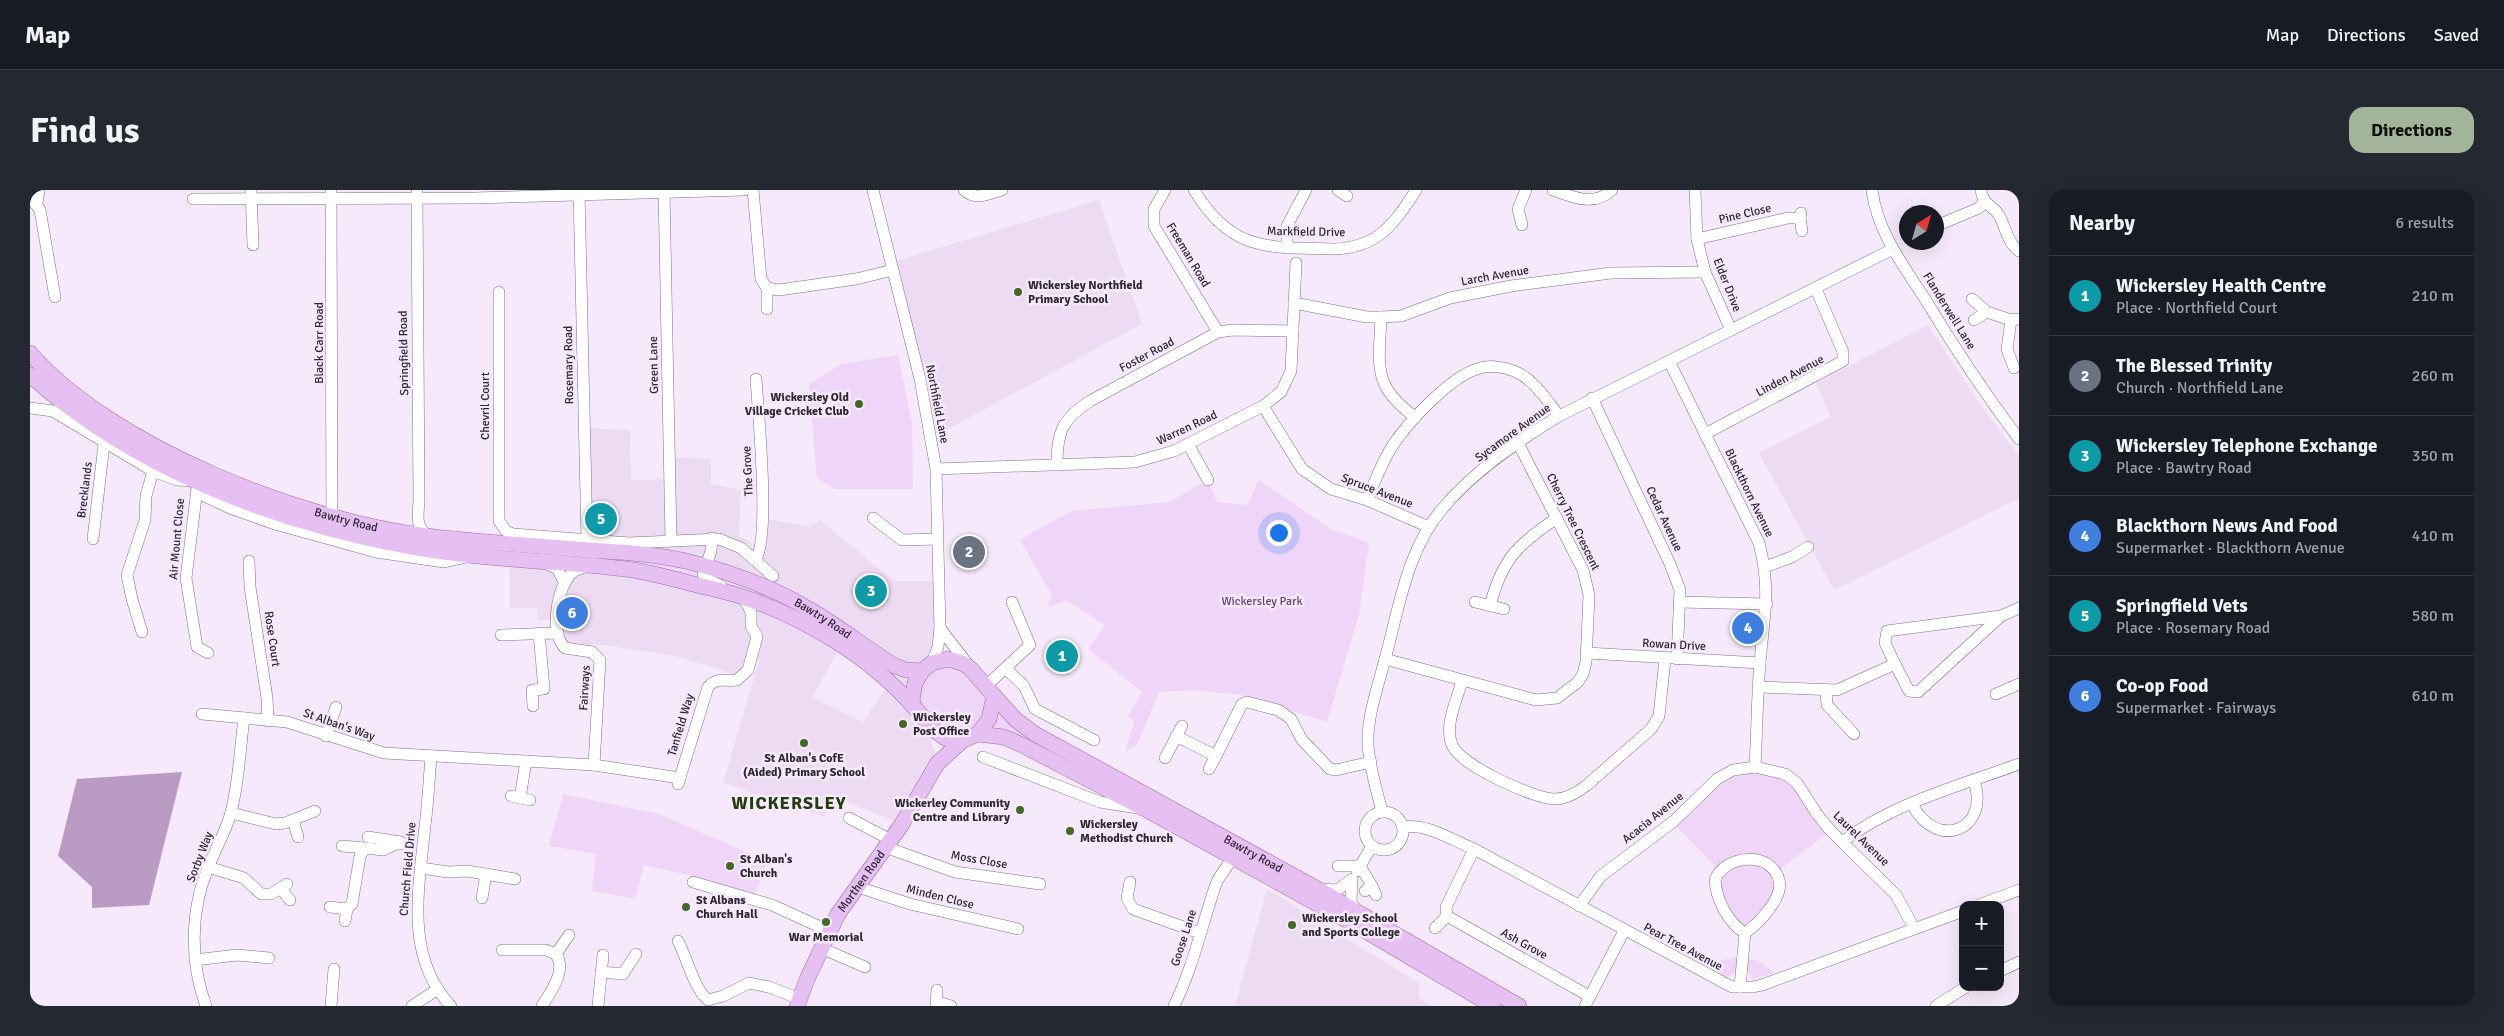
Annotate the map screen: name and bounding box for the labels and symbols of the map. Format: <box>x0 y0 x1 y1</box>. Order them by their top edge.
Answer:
street label: Pine Close <box>1717 201 1773 227</box>
north arrow <box>1899 205 1944 250</box>
street label: Freeman Road <box>1163 220 1213 290</box>
street label: Markfield Drive <box>1267 224 1345 240</box>
street label: Elder Drive <box>1709 256 1745 314</box>
street label: Larch Avenue <box>1460 263 1530 289</box>
street label: Flanderwell Lane <box>1919 270 1979 352</box>
place label: Wickersley Northfield Primary School <box>1028 278 1143 307</box>
marker: Wickersley Northfield Primary School <box>1012 286 1024 298</box>
street label: Black Carr Road <box>312 302 327 384</box>
street label: Springfield Road <box>396 310 412 396</box>
street label: Rosemary Road <box>561 325 577 405</box>
street label: Foster Road <box>1117 334 1177 376</box>
street label: Green Lane <box>646 336 662 394</box>
street label: Linden Avenue <box>1753 352 1827 400</box>
street label: Northfield Lane <box>922 363 952 445</box>
street label: Chevril Court <box>478 372 493 440</box>
place label: Wickersley Old Village Cricket Club <box>745 390 850 419</box>
marker: Wickersley Old Village Cricket Club <box>853 398 865 410</box>
street label: Sycamore Avenue <box>1472 401 1554 465</box>
street label: Warren Road <box>1154 407 1220 449</box>
street label: The Grove <box>739 445 757 497</box>
street label: Blackthorn Avenue <box>1721 446 1777 540</box>
street label: Brecklands <box>74 461 96 519</box>
street label: Spruce Avenue <box>1339 470 1415 512</box>
street label: Cherry Tree Crescent <box>1543 471 1603 573</box>
street label: Cedar Avenue <box>1642 484 1686 554</box>
street label: Air Mount Close <box>166 498 188 580</box>
pin: 5 <box>585 500 617 538</box>
street label: Bawtry Road <box>313 504 379 535</box>
your location <box>1266 520 1292 546</box>
pin: 2 <box>953 533 985 571</box>
pin: 3 <box>855 572 887 610</box>
pin: 6 <box>556 594 588 632</box>
park label: Wickersley Park <box>1221 594 1303 609</box>
street label: Bawtry Road <box>792 595 854 642</box>
pin: 4 <box>1732 609 1764 647</box>
street label: Rose Court <box>261 610 283 668</box>
street label: Rowan Drive <box>1642 636 1706 654</box>
pin: 1 <box>1046 637 1078 675</box>
street label: Fairways <box>576 665 594 711</box>
street label: Tanfield Way <box>664 692 698 758</box>
street label: St Alban's Way <box>301 706 377 744</box>
place label: Wickersley Post Office <box>913 710 971 739</box>
marker: Wickersley Post Office <box>897 718 909 730</box>
marker: St Alban's CofE (Aided) Primary School <box>798 737 810 749</box>
place label: St Alban's CofE (Aided) Primary School <box>743 751 865 780</box>
street label: Acacia Avenue <box>1619 789 1687 847</box>
district label: WICKERSLEY <box>732 792 846 814</box>
place label: Wickerley Community Centre and Library <box>895 796 1010 825</box>
marker: Wickerley Community Centre and Library <box>1014 804 1026 816</box>
street label: Laurel Avenue <box>1830 808 1892 870</box>
place label: Wickersley Methodist Church <box>1080 817 1173 846</box>
street label: Church Field Drive <box>396 821 420 917</box>
marker: Wickersley Methodist Church <box>1064 825 1076 837</box>
street label: Sorby Way <box>183 829 217 885</box>
street label: Bawtry Road <box>1221 831 1285 876</box>
street label: Morthen Road <box>834 847 888 915</box>
street label: Moss Close <box>950 848 1008 872</box>
place label: St Alban's Church <box>740 852 793 881</box>
marker: St Alban's Church <box>724 860 736 872</box>
street label: Minden Close <box>905 881 975 913</box>
place label: St Albans Church Hall <box>696 893 758 922</box>
marker: St Albans Church Hall <box>680 901 692 913</box>
street label: Goose Lane <box>1168 908 1200 968</box>
place label: Wickersley School and Sports College <box>1302 911 1400 940</box>
marker: War Memorial <box>820 916 832 928</box>
marker: Wickersley School and Sports College <box>1286 919 1298 931</box>
street label: Pear Tree Avenue <box>1641 920 1725 974</box>
street label: Ash Grove <box>1498 925 1550 963</box>
place label: War Memorial <box>789 930 863 945</box>

